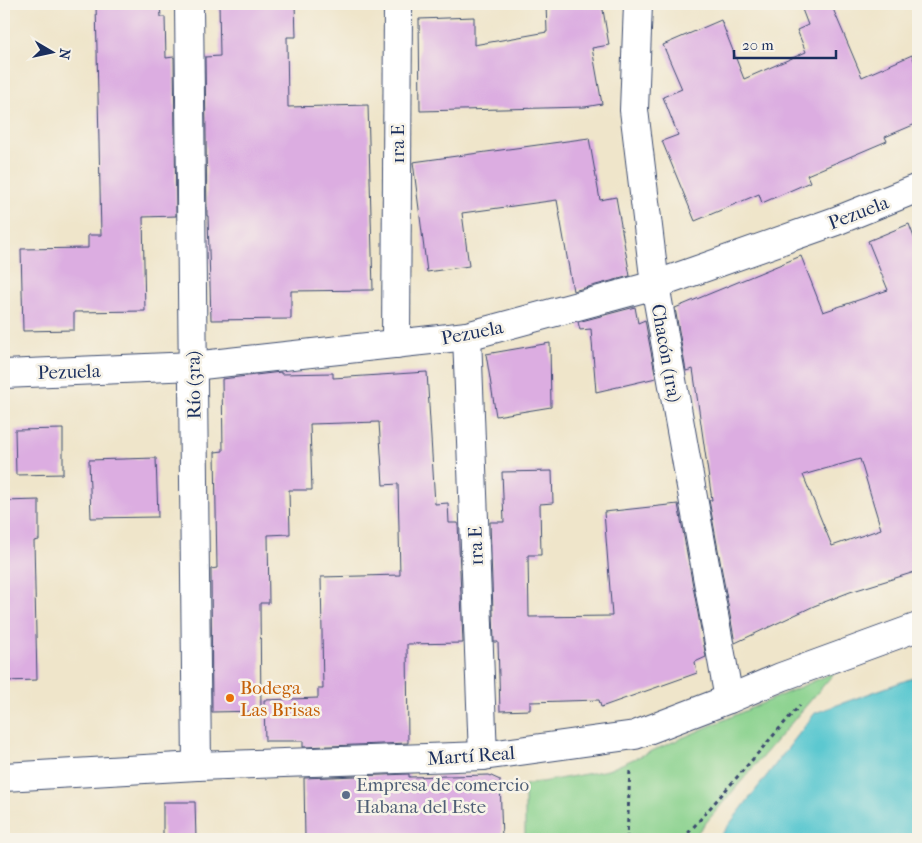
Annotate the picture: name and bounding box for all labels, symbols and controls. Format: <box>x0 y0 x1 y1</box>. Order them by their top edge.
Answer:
north arrow <box>28 28 78 78</box>
scale bar <box>734 28 837 60</box>
text: 20 m <box>742 36 774 54</box>
text: N <box>55 47 74 61</box>
street label: 1ra E <box>387 124 409 164</box>
street label: Pezuela <box>825 191 892 234</box>
street label: Chacón (1ra) <box>647 302 685 404</box>
street label: Pezuela <box>439 316 505 350</box>
street label: Río (3ra) <box>182 351 206 419</box>
street label: Pezuela <box>37 360 101 384</box>
street label: 1ra E <box>464 526 488 566</box>
place label: Bodega Las Brisas <box>240 677 320 721</box>
marker: Bodega Las Brisas <box>224 692 236 704</box>
street label: Martí Real <box>427 742 516 770</box>
place label: Empresa de comercio Habana del Este <box>356 774 530 818</box>
marker: Empresa de comercio Habana del Este <box>340 789 352 801</box>

